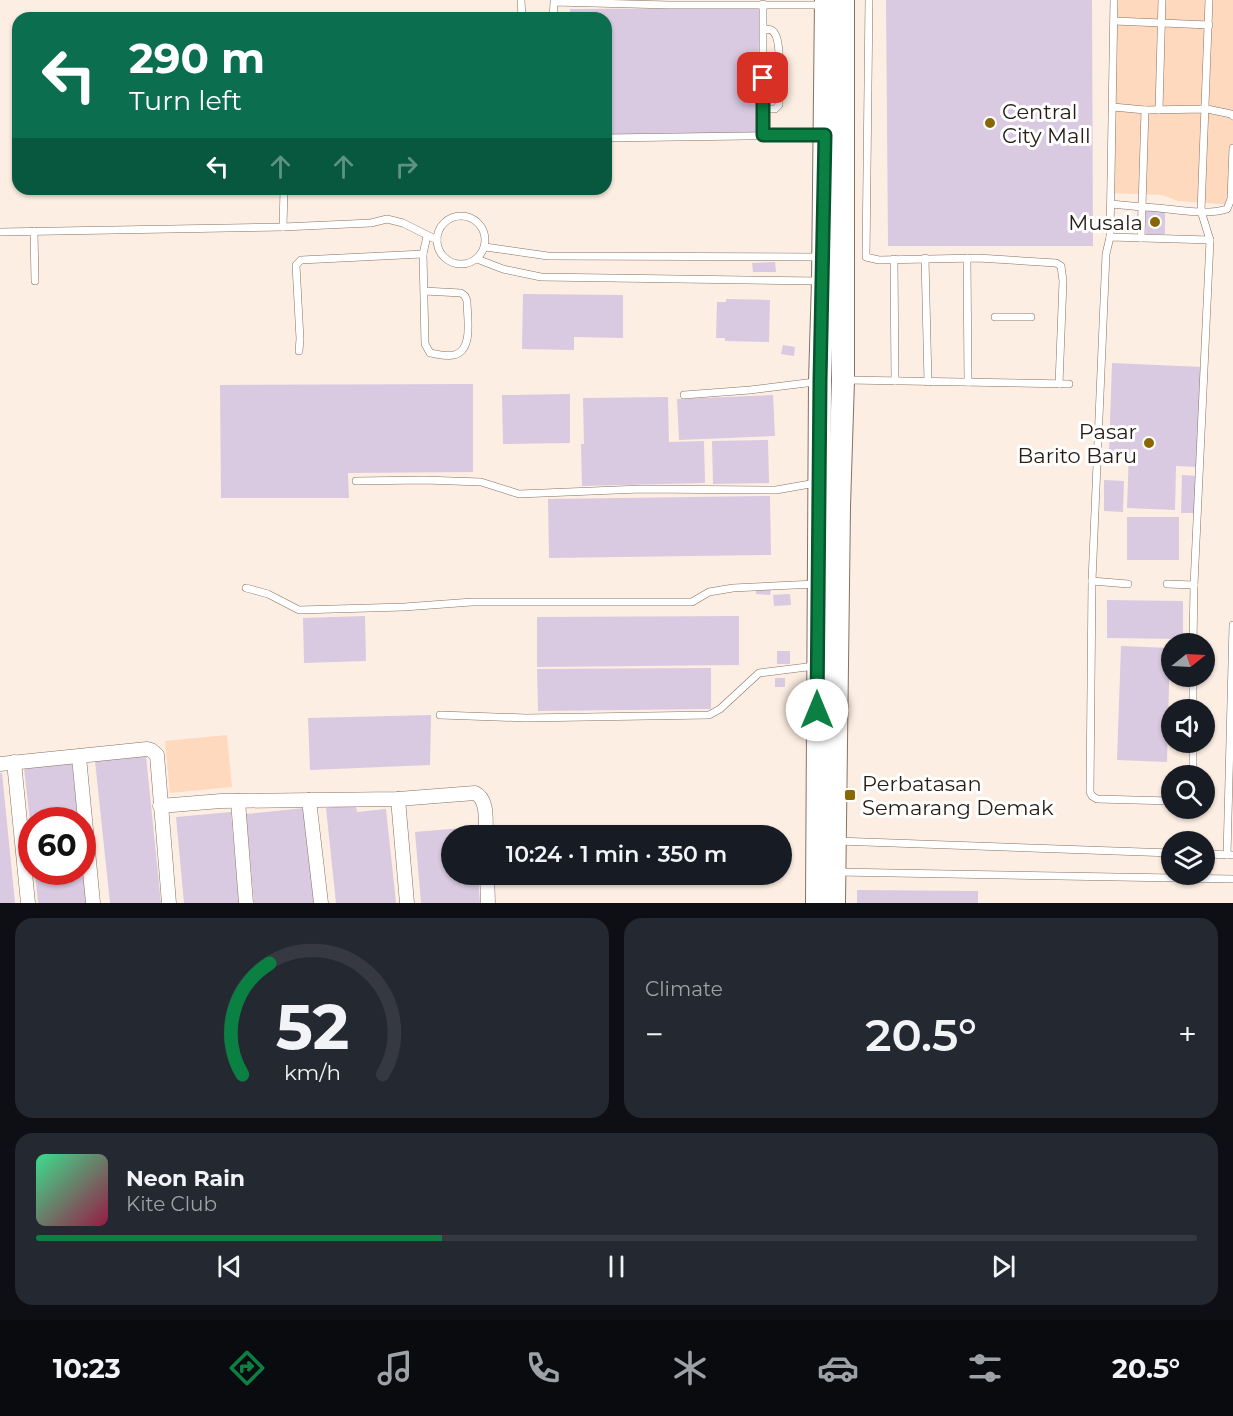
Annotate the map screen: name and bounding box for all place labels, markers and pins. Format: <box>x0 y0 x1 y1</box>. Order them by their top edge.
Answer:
pin <box>737 52 788 103</box>
place label: Central City Mall <box>1002 99 1091 148</box>
marker: Central City Mall <box>983 116 997 130</box>
place label: Musala <box>1068 210 1143 235</box>
marker: Musala <box>1148 215 1162 229</box>
place label: Pasar Barito Baru <box>1017 419 1137 468</box>
marker: Pasar Barito Baru <box>1142 436 1156 450</box>
place label: Perbatasan Semarang Demak <box>862 771 1054 820</box>
marker: Perbatasan Semarang Demak <box>843 788 857 802</box>

